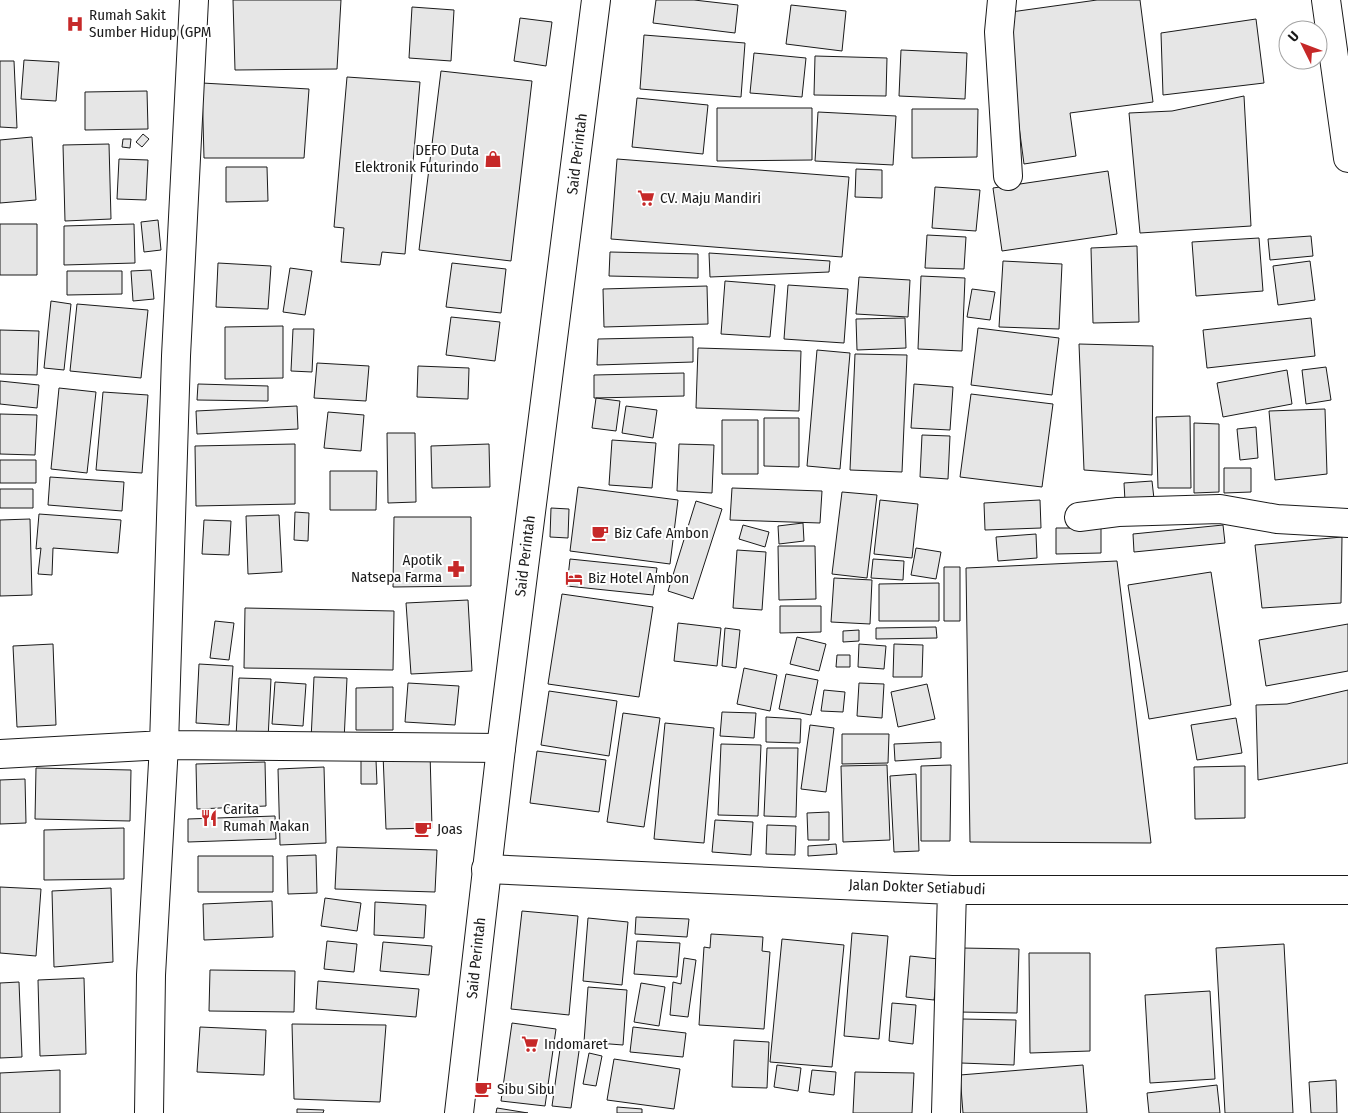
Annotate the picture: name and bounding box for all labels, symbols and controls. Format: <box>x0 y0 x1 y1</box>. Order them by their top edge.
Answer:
place label: Rumah Sakit Sumber Hidup (GPM <box>89 6 211 41</box>
hospital icon: Rumah Sakit Sumber Hidup (GPM <box>65 14 85 34</box>
north arrow <box>1278 20 1328 70</box>
text: U <box>1285 28 1303 45</box>
street label: Said Perintah <box>563 112 591 196</box>
place label: DEFO Duta Elektronik Futurindo <box>355 141 479 176</box>
shop icon: DEFO Duta Elektronik Futurindo <box>483 149 503 169</box>
supermarket icon: CV. Maju Mandiri <box>636 188 656 208</box>
place label: CV. Maju Mandiri <box>660 189 761 207</box>
street label: Said Perintah <box>511 514 539 598</box>
cafe icon: Biz Cafe Ambon <box>590 523 610 543</box>
place label: Biz Cafe Ambon <box>614 524 709 542</box>
place label: Apotik Natsepa Farma <box>351 551 442 586</box>
pharmacy icon: Apotik Natsepa Farma <box>446 559 466 579</box>
hotel icon: Biz Hotel Ambon <box>564 568 584 588</box>
place label: Biz Hotel Ambon <box>588 569 689 587</box>
place label: Carita Rumah Makan <box>223 800 309 835</box>
restaurant icon: Carita Rumah Makan <box>199 808 219 828</box>
cafe icon: Joas <box>413 819 433 839</box>
place label: Joas <box>437 820 463 838</box>
street label: Jalan Dokter Setiabudi <box>848 876 986 898</box>
street label: Said Perintah <box>463 916 489 1000</box>
supermarket icon: Indomaret <box>520 1034 540 1054</box>
place label: Indomaret <box>544 1035 608 1053</box>
cafe icon: Sibu Sibu <box>473 1079 493 1099</box>
place label: Sibu Sibu <box>497 1080 555 1098</box>

